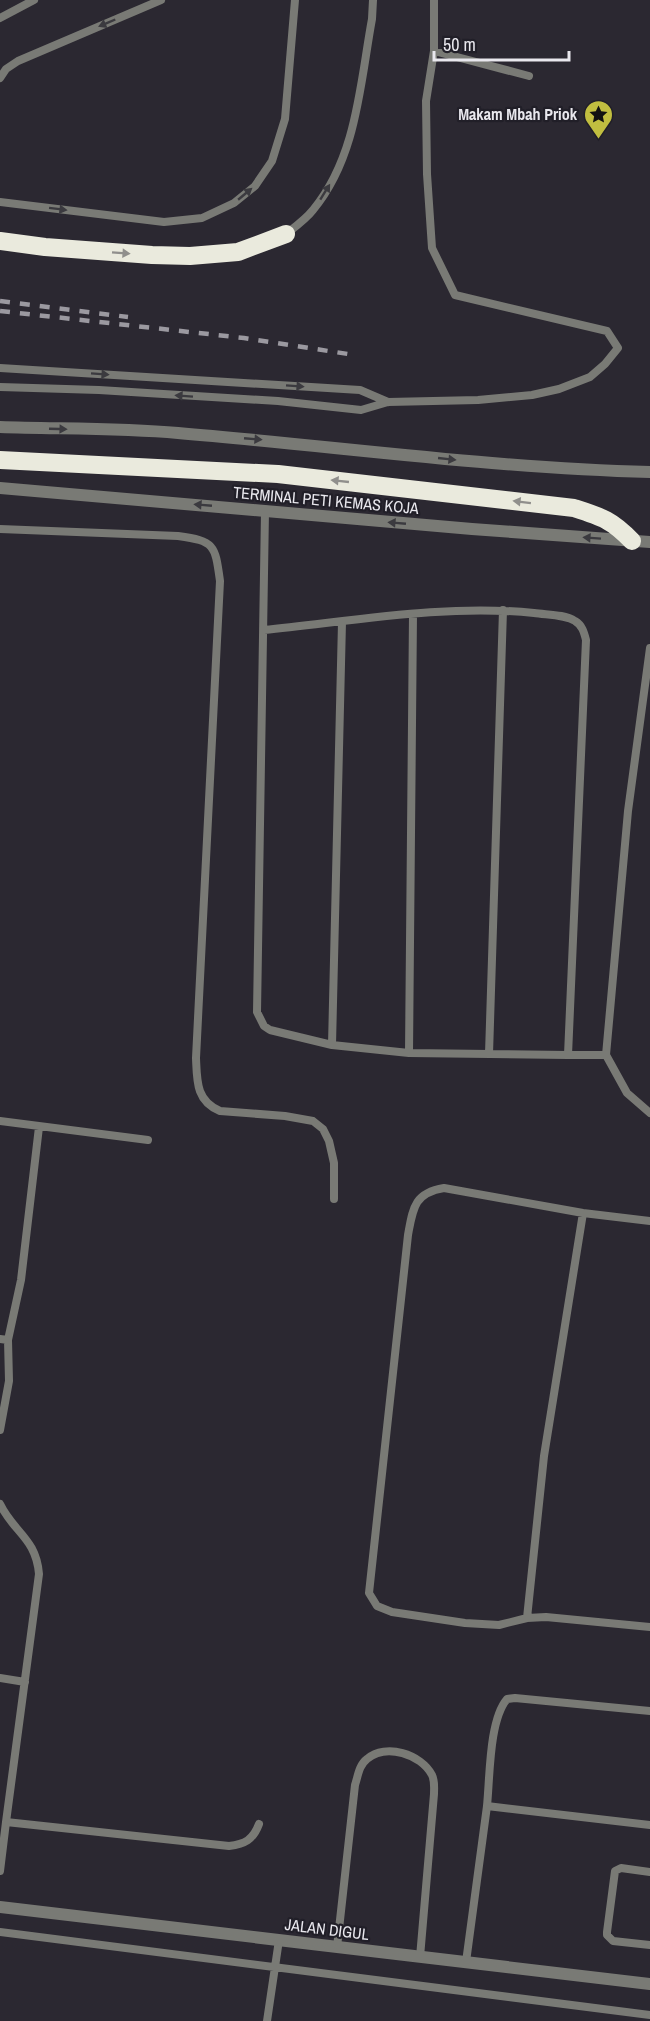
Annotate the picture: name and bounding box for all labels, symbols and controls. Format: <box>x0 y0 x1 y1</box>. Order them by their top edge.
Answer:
one-way arrow <box>98 19 116 28</box>
scale bar <box>434 24 569 62</box>
text: 50 m <box>443 32 476 57</box>
place icon: Makam Mbah Priok <box>582 98 614 140</box>
place label: Makam Mbah Priok <box>458 103 578 125</box>
one-way arrow <box>320 184 331 200</box>
one-way arrow <box>237 188 252 201</box>
one-way arrow <box>49 204 68 214</box>
one-way arrow <box>111 248 130 258</box>
one-way arrow <box>91 369 110 378</box>
one-way arrow <box>285 381 304 390</box>
one-way arrow <box>175 392 194 401</box>
one-way arrow <box>49 424 68 433</box>
one-way arrow <box>244 434 263 444</box>
one-way arrow <box>438 454 457 464</box>
one-way arrow <box>330 476 349 486</box>
street label: TERMINAL PETI KEMAS KOJA <box>232 481 420 519</box>
one-way arrow <box>512 497 531 507</box>
one-way arrow <box>193 500 212 510</box>
one-way arrow <box>388 518 407 528</box>
one-way arrow <box>582 533 601 543</box>
street label: JALAN DIGUL <box>284 1913 371 1945</box>

